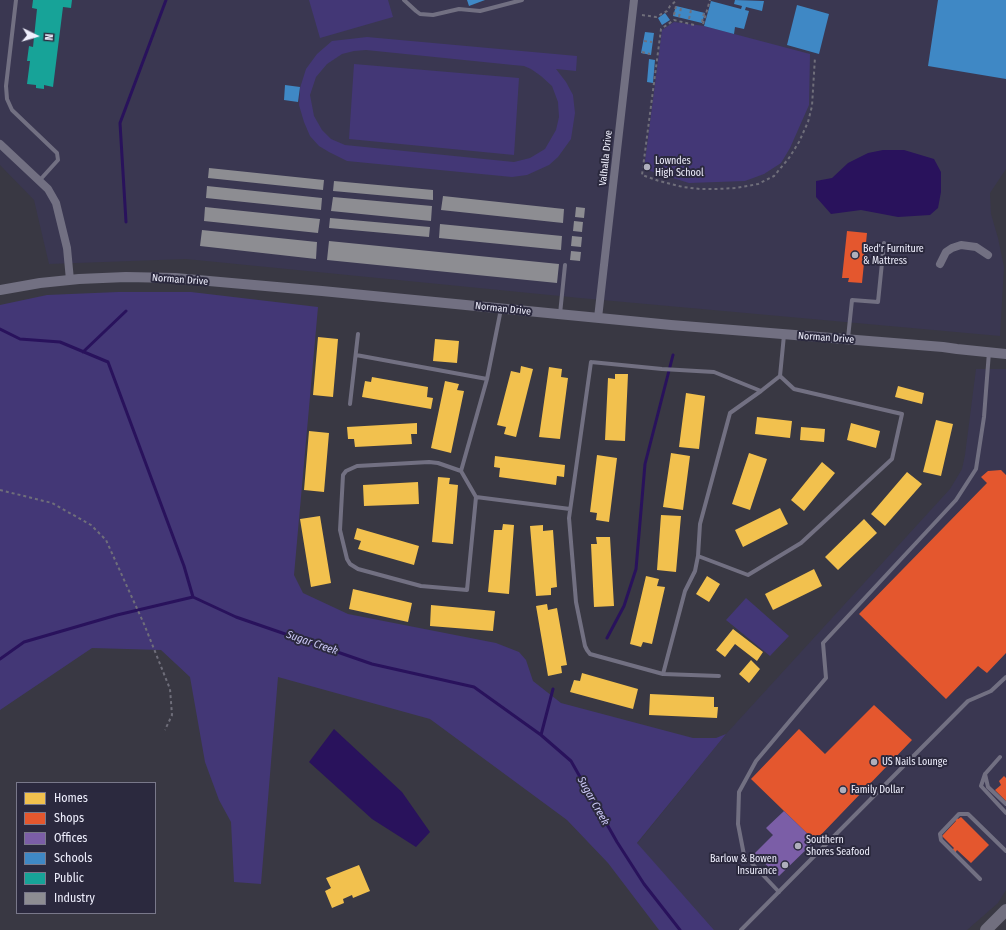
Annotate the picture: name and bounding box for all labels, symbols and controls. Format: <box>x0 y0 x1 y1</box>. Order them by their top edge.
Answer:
north arrow <box>16 16 56 56</box>
text: N <box>42 33 55 41</box>
street label: Valhalla Drive <box>597 130 615 186</box>
place label: Lowndes High School <box>655 155 704 178</box>
marker: Lowndes High School <box>642 162 652 172</box>
place label: Bed'r Furniture & Mattress <box>863 243 924 266</box>
marker: Bed'r Furniture & Mattress <box>850 250 860 260</box>
street label: Norman Drive <box>152 272 208 288</box>
street label: Norman Drive <box>474 300 532 318</box>
street label: Norman Drive <box>798 330 854 346</box>
water label: Sugar Creek <box>285 628 339 658</box>
place label: US Nails Lounge <box>882 756 947 768</box>
marker: US Nails Lounge <box>869 757 879 767</box>
water label: Sugar Creek <box>574 774 612 828</box>
legend <box>16 782 156 914</box>
place label: Family Dollar <box>851 784 904 796</box>
marker: Family Dollar <box>838 785 848 795</box>
text: Homes <box>54 791 88 805</box>
text: Shops <box>54 811 84 825</box>
text: Offices <box>54 831 87 845</box>
place label: Southern Shores Seafood <box>806 834 870 858</box>
marker: Southern Shores Seafood <box>793 841 803 851</box>
text: Schools <box>54 851 92 865</box>
place label: Barlow & Bowen Insurance <box>710 853 777 876</box>
marker: Barlow & Bowen Insurance <box>780 860 790 870</box>
text: Public <box>54 871 84 885</box>
text: Industry <box>54 891 95 905</box>

